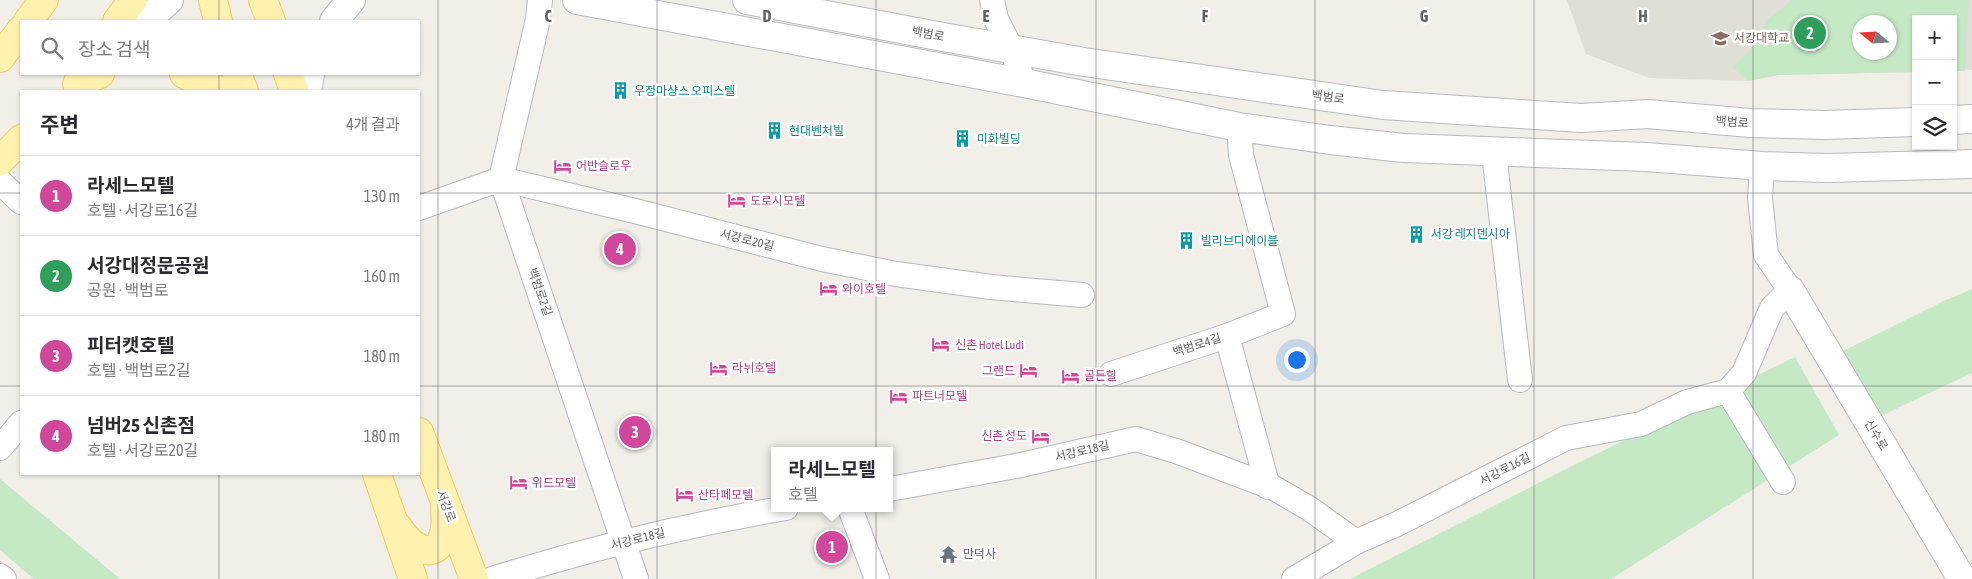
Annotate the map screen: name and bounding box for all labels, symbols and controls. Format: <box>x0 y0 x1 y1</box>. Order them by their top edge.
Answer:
text: C <box>544 7 552 25</box>
text: D <box>763 7 772 25</box>
text: E <box>983 7 990 25</box>
text: F <box>1202 7 1209 25</box>
text: G <box>1420 7 1429 25</box>
text: H <box>1638 7 1648 25</box>
pin: 2 <box>1794 14 1826 52</box>
north arrow <box>1852 15 1897 60</box>
map controls <box>1912 15 1957 150</box>
button: + <box>1912 15 1957 60</box>
search box <box>20 20 420 75</box>
street label: 백범로 <box>910 24 946 44</box>
school or university icon: 서강대학교 <box>1710 28 1730 48</box>
place label: 서강대학교 <box>1734 31 1789 45</box>
icon: search <box>38 34 66 62</box>
text: 장소 검색 <box>78 38 151 60</box>
button: − <box>1912 60 1957 105</box>
building icon: 우정마샹스 오피스텔 <box>610 81 630 101</box>
place label: 우정마샹스 오피스텔 <box>634 84 735 98</box>
street label: 백범로 <box>1311 88 1345 106</box>
button: layers <box>1912 105 1957 150</box>
text: 주변 <box>40 112 79 136</box>
street label: 백범로 <box>1715 114 1749 130</box>
text: 4개 결과 <box>346 115 400 133</box>
building icon: 현대벤처빌 <box>765 121 785 141</box>
place label: 현대벤처빌 <box>789 124 844 138</box>
building icon: 미화빌딩 <box>953 129 973 149</box>
place label: 미화빌딩 <box>977 132 1021 146</box>
hotel icon: 어반슬로우 <box>552 156 572 176</box>
place label: 어반슬로우 <box>576 159 631 173</box>
text: 라세느모텔 <box>87 174 174 196</box>
text: 1 <box>52 187 60 205</box>
text: 130 m <box>364 187 400 205</box>
hotel icon: 도로시모텔 <box>726 191 746 211</box>
place label: 도로시모텔 <box>750 194 805 208</box>
text: 호텔 · 서강로16길 <box>87 201 198 219</box>
building icon: 서강 레지덴시아 <box>1407 224 1427 244</box>
street label: 서강로20길 <box>718 227 776 253</box>
place label: 서강 레지덴시아 <box>1431 227 1510 241</box>
pin: 4 <box>604 230 636 268</box>
building icon: 빌리브디에이블 <box>1177 231 1197 251</box>
place label: 빌리브디에이블 <box>1201 234 1278 248</box>
text: 서강대정문공원 <box>87 254 209 276</box>
street label: 백범로2길 <box>525 266 555 318</box>
text: 2 <box>52 267 60 285</box>
text: 160 m <box>364 267 400 285</box>
hotel icon: 와이호텔 <box>818 279 838 299</box>
text: 공원 · 백범로 <box>87 281 168 299</box>
place label: 와이호텔 <box>842 282 886 296</box>
street label: 백범로4길 <box>1171 331 1223 359</box>
text: 피터캣호텔 <box>87 334 174 356</box>
hotel icon: 신촌 Hotel Ludi <box>931 335 951 355</box>
place label: 신촌 Hotel Ludi <box>955 338 1024 352</box>
text: 3 <box>52 347 60 365</box>
text: 180 m <box>364 347 400 365</box>
your location <box>1284 347 1310 373</box>
hotel icon: 라뉘호텔 <box>708 358 728 378</box>
text: 호텔 · 백범로2길 <box>87 361 191 379</box>
place label: 라뉘호텔 <box>732 361 776 375</box>
hotel icon: 그랜드 <box>1019 361 1039 381</box>
place label: 그랜드 <box>982 364 1015 378</box>
hotel icon: 골든힐 <box>1060 366 1080 386</box>
place label: 골든힐 <box>1084 369 1117 383</box>
hotel icon: 파트너모텔 <box>888 386 908 406</box>
place label: 파트너모텔 <box>912 389 967 403</box>
pin: 3 <box>619 413 651 451</box>
text: 넘버25 신촌점 <box>87 414 195 436</box>
street label: 신수로 <box>1861 417 1891 453</box>
hotel icon: 신촌 성도 <box>1031 426 1051 446</box>
text: 4 <box>52 427 60 445</box>
text: 180 m <box>364 427 400 445</box>
place label: 신촌 성도 <box>981 429 1027 443</box>
street label: 서강로18길 <box>1053 438 1111 464</box>
text: 호텔 · 서강로20길 <box>87 441 198 459</box>
popup <box>771 447 893 512</box>
street label: 서강로16길 <box>1477 450 1533 488</box>
text: 라세느모텔 <box>788 458 876 480</box>
hotel icon: 위드모텔 <box>508 473 528 493</box>
place label: 위드모텔 <box>532 476 576 490</box>
hotel icon: 산타페모텔 <box>674 485 694 505</box>
text: 호텔 <box>788 485 818 503</box>
street label: 서강로 <box>434 488 458 524</box>
place label: 산타페모텔 <box>698 488 753 502</box>
street label: 서강로18길 <box>609 526 667 552</box>
pin: 1 <box>816 528 848 566</box>
temple icon: 만덕사 <box>939 544 959 564</box>
place label: 만덕사 <box>963 547 996 561</box>

